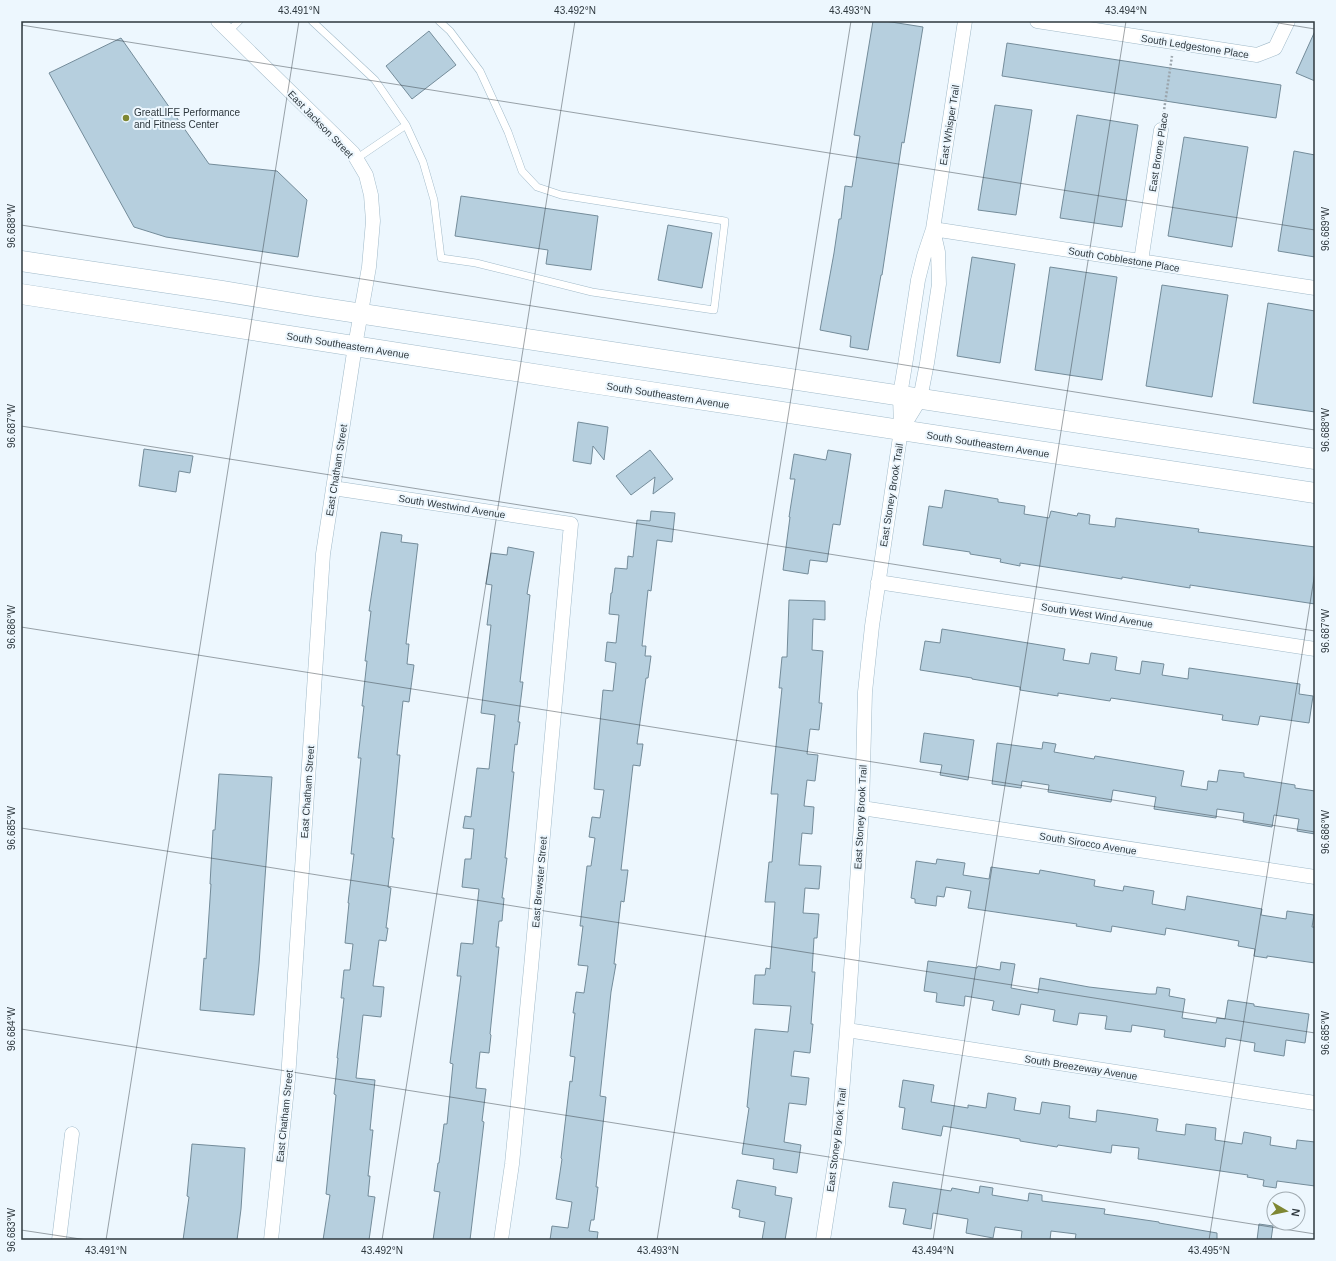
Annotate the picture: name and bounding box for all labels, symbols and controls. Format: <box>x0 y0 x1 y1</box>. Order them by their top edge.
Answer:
text: 43.491°N <box>278 5 320 16</box>
text: 43.492°N <box>554 5 596 16</box>
text: 43.493°N <box>829 5 871 16</box>
text: 43.494°N <box>1105 5 1147 16</box>
street label: South Ledgestone Place <box>1140 33 1250 61</box>
street label: East Whisper Trail <box>938 84 961 166</box>
street label: East Jackson Street <box>286 89 356 160</box>
place label: GreatLIFE Performance and Fitness Center <box>134 107 241 130</box>
street label: East Brome Place <box>1147 111 1170 192</box>
marker: GreatLIFE Performance and Fitness Center <box>121 113 131 123</box>
text: 96.688°W <box>6 203 17 248</box>
text: 96.689°W <box>1320 206 1331 251</box>
street label: South Cobblestone Place <box>1067 245 1181 274</box>
street label: South Southeastern Avenue <box>286 330 411 361</box>
street label: South Southeastern Avenue <box>606 380 731 411</box>
text: 96.687°W <box>6 403 17 448</box>
text: 96.688°W <box>1320 407 1331 452</box>
street label: East Chatham Street <box>324 423 349 517</box>
street label: South Southeastern Avenue <box>926 429 1051 460</box>
street label: East Stoney Brook Trail <box>878 443 905 548</box>
street label: South Westwind Avenue <box>398 493 507 520</box>
street label: South West Wind Avenue <box>1040 601 1154 630</box>
text: 96.686°W <box>6 604 17 649</box>
text: 96.687°W <box>1320 608 1331 653</box>
street label: East Chatham Street <box>299 745 316 839</box>
street label: East Stoney Brook Trail <box>852 765 869 869</box>
text: 96.685°W <box>6 805 17 850</box>
text: 96.686°W <box>1320 809 1331 854</box>
street label: South Sirocco Avenue <box>1039 830 1138 857</box>
street label: East Brewster Street <box>530 836 549 928</box>
text: 96.684°W <box>6 1006 17 1051</box>
text: 96.685°W <box>1320 1010 1331 1055</box>
street label: South Breezeway Avenue <box>1024 1053 1139 1082</box>
street label: East Chatham Street <box>274 1069 295 1163</box>
street label: East Stoney Brook Trail <box>825 1088 848 1193</box>
north arrow <box>1266 1191 1306 1231</box>
text: 96.683°W <box>6 1207 17 1252</box>
text: N <box>1289 1208 1302 1217</box>
text: 43.491°N <box>85 1245 127 1256</box>
text: 43.492°N <box>361 1245 403 1256</box>
text: 43.493°N <box>637 1245 679 1256</box>
text: 43.494°N <box>912 1245 954 1256</box>
text: 43.495°N <box>1188 1245 1230 1256</box>

